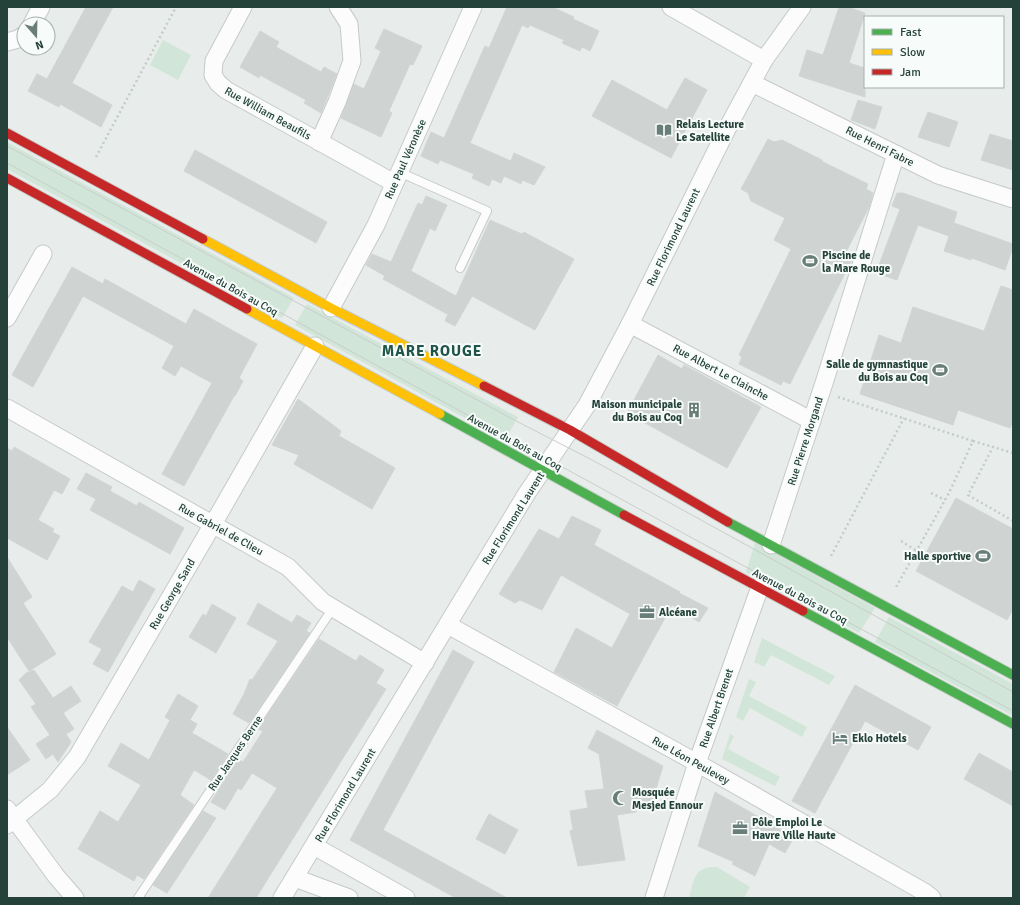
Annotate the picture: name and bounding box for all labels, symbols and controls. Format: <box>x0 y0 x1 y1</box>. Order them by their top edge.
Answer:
north arrow <box>16 16 56 56</box>
legend <box>864 16 1004 88</box>
text: Fast <box>900 25 921 40</box>
text: N <box>33 38 45 52</box>
text: Slow <box>900 45 925 60</box>
text: Jam <box>900 65 921 80</box>
street label: Rue William Beaufils <box>222 84 313 143</box>
street label: Rue Paul Véronèse <box>382 117 429 201</box>
place label: Relais Lecture Le Satellite <box>676 118 744 144</box>
library icon: Relais Lecture Le Satellite <box>655 121 673 139</box>
street label: Rue Henri Fabre <box>843 124 916 169</box>
street label: Rue Florimond Laurent <box>644 186 703 288</box>
place label: Piscine de la Mare Rouge <box>822 249 891 275</box>
sports icon: Piscine de la Mare Rouge <box>801 252 819 270</box>
street label: Avenue du Bois au Coq <box>181 256 280 319</box>
district label: MARE ROUGE <box>382 342 482 360</box>
street label: Rue Albert Le Clainche <box>671 342 771 403</box>
place label: Salle de gymnastique du Bois au Coq <box>826 358 929 384</box>
sports icon: Salle de gymnastique du Bois au Coq <box>931 361 949 379</box>
street label: Rue Pierre Morgand <box>785 395 826 487</box>
place label: Maison municipale du Bois au Coq <box>592 398 683 424</box>
building icon: Maison municipale du Bois au Coq <box>685 401 703 419</box>
street label: Avenue du Bois au Coq <box>465 411 564 474</box>
street label: Rue Florimond Laurent <box>479 469 547 567</box>
street label: Rue Gabriel de Clieu <box>176 501 266 558</box>
sports icon: Halle sportive <box>974 547 992 565</box>
place label: Halle sportive <box>904 550 972 563</box>
street label: Rue George Sand <box>147 556 198 632</box>
street label: Avenue du Bois au Coq <box>750 566 850 627</box>
office icon: Alcéane <box>638 603 656 621</box>
place label: Alcéane <box>659 606 698 619</box>
street label: Rue Albert Brenet <box>697 667 736 750</box>
street label: Rue Jacques Berne <box>205 713 265 793</box>
hotel icon: Eklo Hotels <box>831 729 849 747</box>
place label: Eklo Hotels <box>852 732 907 745</box>
street label: Rue Léon Peulevey <box>650 734 733 788</box>
street label: Rue Florimond Laurent <box>312 746 379 845</box>
place label: Mosquée Mesjed Ennour <box>632 786 704 812</box>
mosque icon: Mosquée Mesjed Ennour <box>611 789 629 807</box>
place label: Pôle Emploi Le Havre Ville Haute <box>752 816 836 842</box>
office icon: Pôle Emploi Le Havre Ville Haute <box>731 819 749 837</box>

